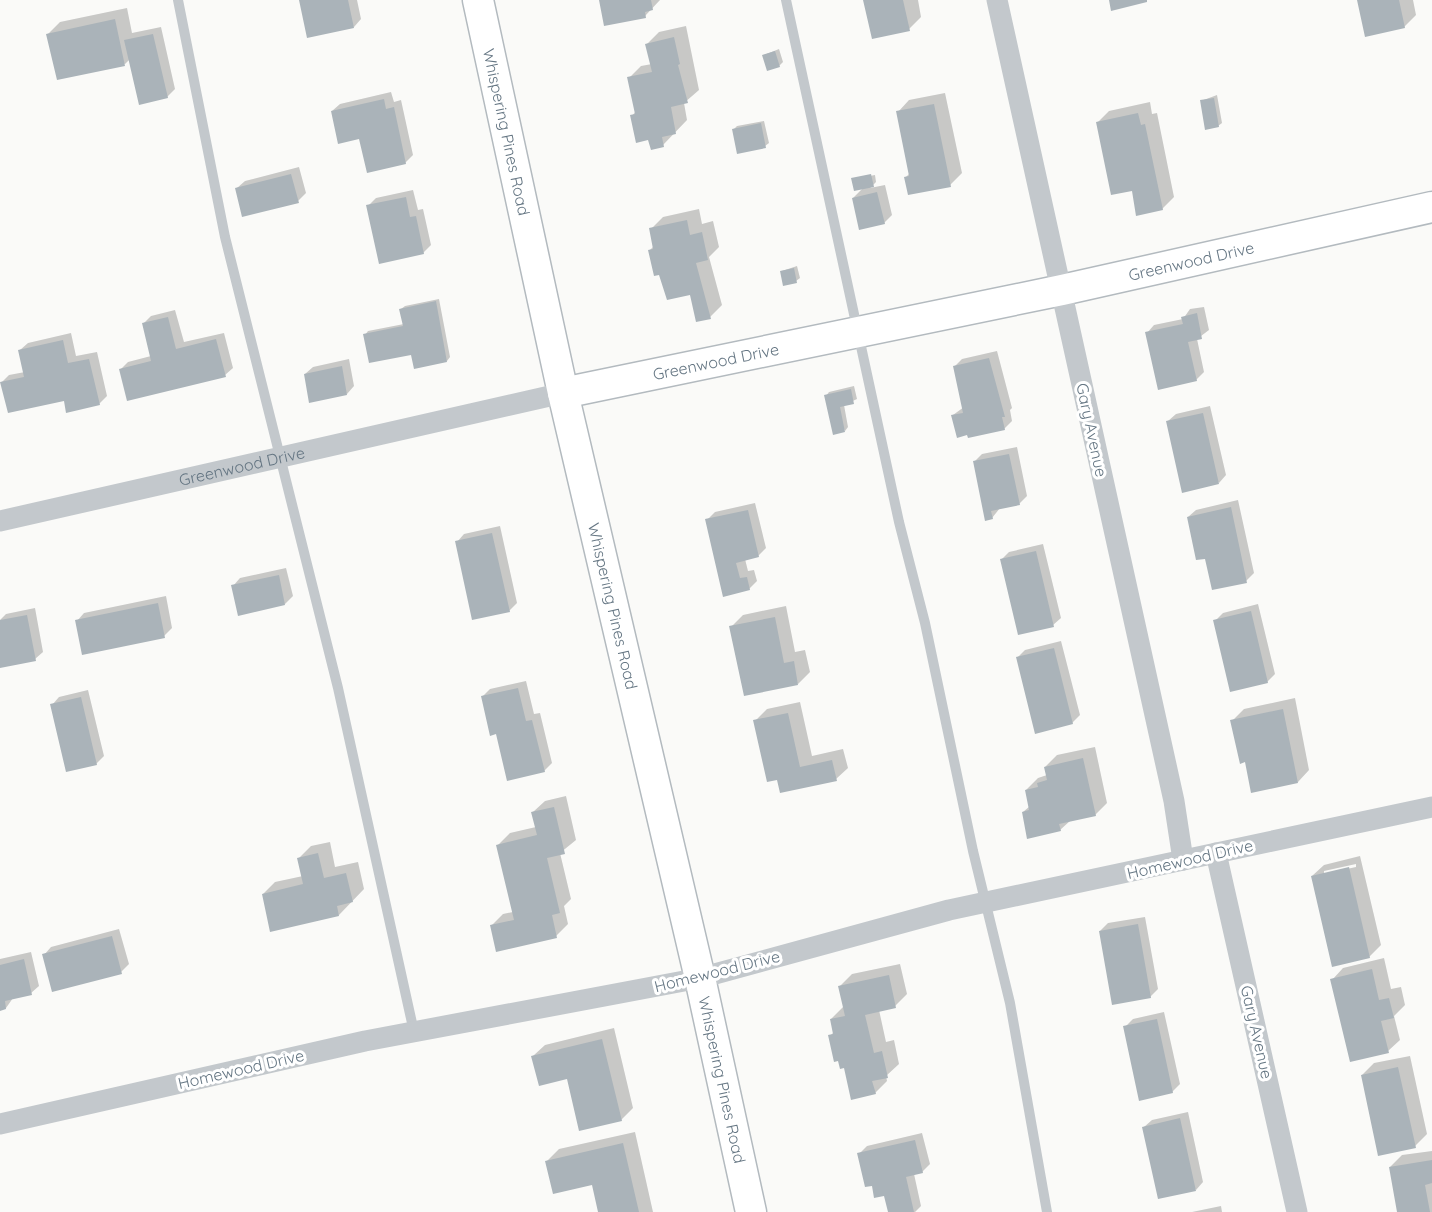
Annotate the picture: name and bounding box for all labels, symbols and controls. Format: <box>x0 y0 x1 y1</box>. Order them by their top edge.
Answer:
street label: Whispering Pines Road <box>479 47 534 217</box>
street label: Greenwood Drive <box>1126 237 1256 285</box>
street label: Greenwood Drive <box>651 339 781 384</box>
street label: Gary Avenue <box>1072 381 1112 479</box>
street label: Greenwood Drive <box>177 442 307 490</box>
street label: Whispering Pines Road <box>584 521 642 691</box>
street label: Homewood Drive <box>1125 835 1255 883</box>
street label: Homewood Drive <box>652 946 782 996</box>
street label: Gary Avenue <box>1237 983 1277 1081</box>
street label: Whispering Pines Road <box>694 994 750 1165</box>
street label: Homewood Drive <box>176 1045 306 1093</box>

